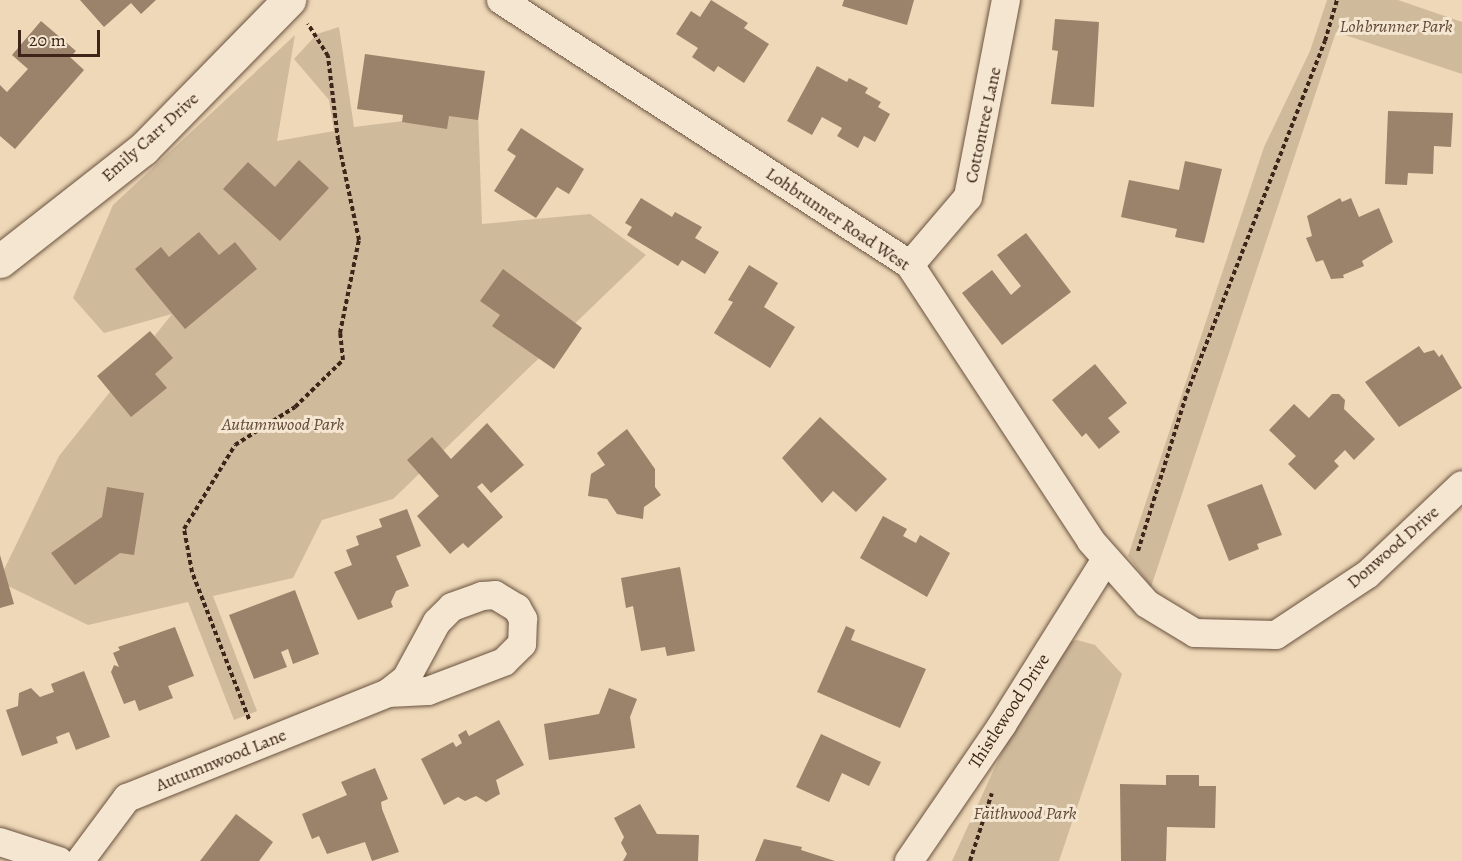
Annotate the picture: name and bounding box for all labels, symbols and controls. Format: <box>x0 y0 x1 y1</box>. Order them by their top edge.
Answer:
park label: Lohbrunner Park <box>1340 15 1452 37</box>
scale bar <box>21 18 104 56</box>
text: 20 m <box>29 28 66 52</box>
street label: Cottontree Lane <box>960 65 1006 185</box>
street label: Emily Carr Drive <box>97 88 203 186</box>
street label: Lohbrunner Road West <box>762 163 914 275</box>
park label: Autumnwood Park <box>222 413 344 435</box>
street label: Donwood Drive <box>1342 501 1444 593</box>
street label: Thistlewood Drive <box>964 650 1054 772</box>
street label: Autumnwood Lane <box>152 724 290 796</box>
park label: Faithwood Park <box>973 802 1077 824</box>

